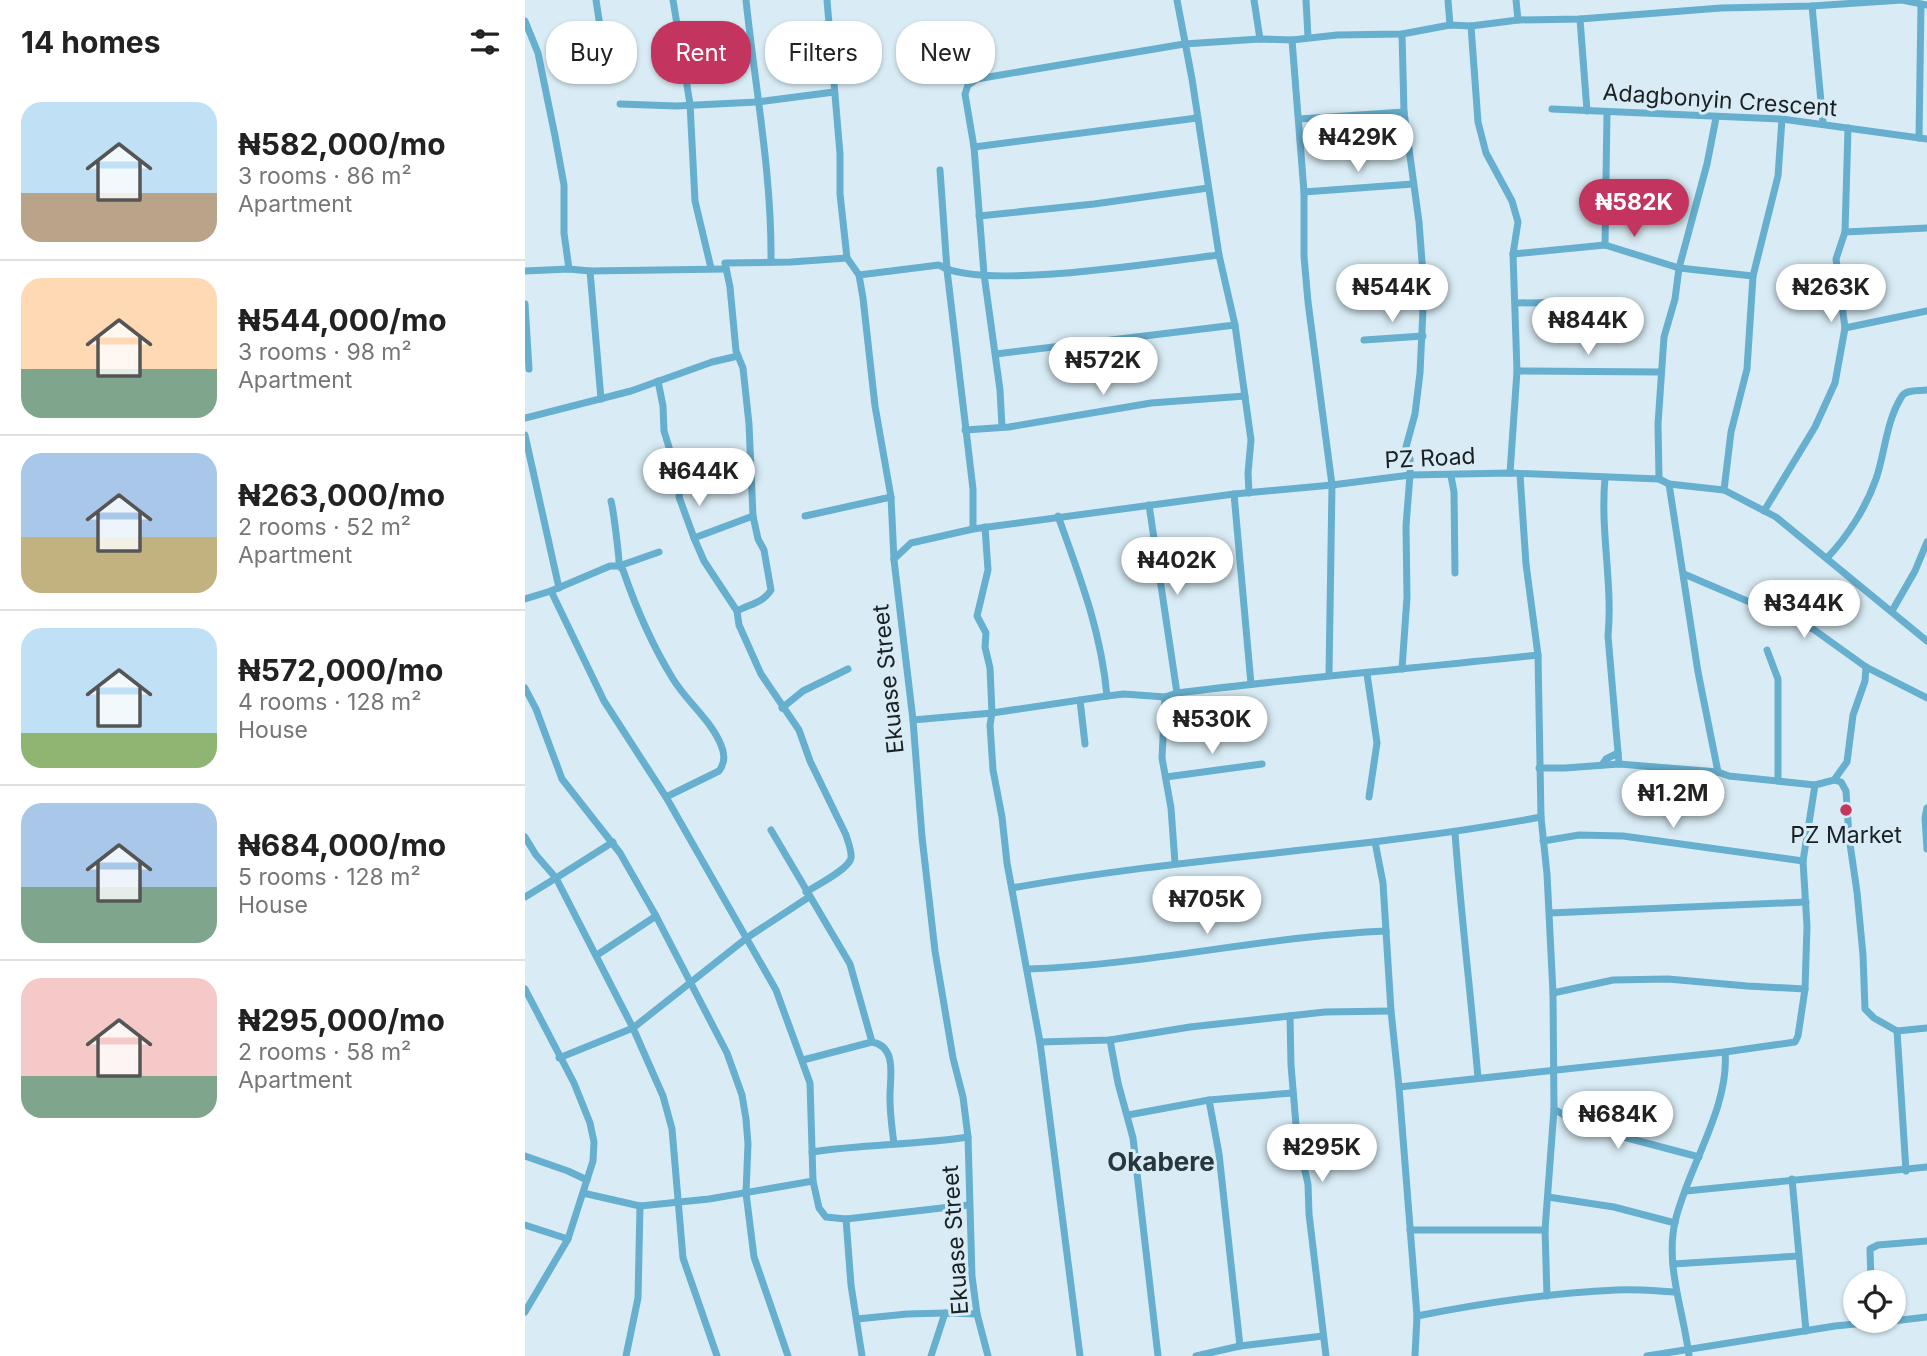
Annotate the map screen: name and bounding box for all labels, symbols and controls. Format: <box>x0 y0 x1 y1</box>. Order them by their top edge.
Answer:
chip: Buy <box>546 21 637 84</box>
chip: Rent <box>651 21 751 84</box>
chip: Filters <box>765 21 882 84</box>
chip: New <box>896 21 995 84</box>
icon: filters <box>466 23 504 61</box>
text: 14 homes <box>21 24 160 60</box>
street label: Adagbonyin Crescent <box>1602 78 1839 122</box>
pin: ₦429K <box>1309 114 1407 174</box>
text: ₦429K <box>1319 123 1397 151</box>
text: ₦582,000/mo <box>238 126 446 162</box>
icon: home <box>77 130 161 214</box>
text: 3 rooms · 86 m² <box>238 162 412 190</box>
pin: ₦582K <box>1585 180 1683 239</box>
text: ₦582K <box>1595 188 1673 216</box>
text: Apartment <box>238 190 352 218</box>
pin: ₦544K <box>1343 264 1441 324</box>
pin: ₦263K <box>1782 264 1880 324</box>
text: ₦544K <box>1352 273 1432 301</box>
text: ₦263K <box>1792 273 1870 301</box>
pin: ₦844K <box>1539 298 1637 357</box>
text: ₦544,000/mo <box>238 302 447 338</box>
icon: home <box>77 306 161 390</box>
text: ₦844K <box>1548 306 1628 334</box>
text: 3 rooms · 98 m² <box>238 338 412 366</box>
pin: ₦572K <box>1054 338 1152 397</box>
text: ₦572K <box>1065 346 1141 374</box>
text: Apartment <box>238 366 352 394</box>
street label: PZ Road <box>1384 442 1476 474</box>
pin: ₦644K <box>650 448 748 508</box>
text: ₦644K <box>659 457 739 485</box>
text: ₦263,000/mo <box>238 477 445 513</box>
icon: home <box>77 481 161 565</box>
text: 2 rooms · 52 m² <box>238 513 411 541</box>
pin: ₦402K <box>1128 538 1226 597</box>
text: Apartment <box>238 541 352 569</box>
text: ₦402K <box>1137 546 1217 574</box>
pin: ₦344K <box>1755 580 1853 640</box>
text: ₦344K <box>1764 589 1844 617</box>
street label: Ekuase Street <box>866 603 910 755</box>
text: ₦572,000/mo <box>238 652 444 688</box>
icon: home <box>77 656 161 740</box>
text: 4 rooms · 128 m² <box>238 688 421 716</box>
pin: ₦530K <box>1163 696 1261 756</box>
text: ₦530K <box>1172 705 1252 733</box>
text: House <box>238 716 308 744</box>
pin: ₦1.2M <box>1624 770 1722 830</box>
text: ₦1.2M <box>1638 779 1708 807</box>
marker: PZ Market <box>1838 802 1854 818</box>
place label: PZ Market <box>1790 821 1902 849</box>
text: ₦684,000/mo <box>238 827 446 863</box>
icon: home <box>77 831 161 915</box>
text: 5 rooms · 128 m² <box>238 863 421 891</box>
pin: ₦705K <box>1158 876 1256 936</box>
text: ₦705K <box>1168 885 1246 913</box>
text: House <box>238 891 308 919</box>
text: ₦295,000/mo <box>238 1002 445 1038</box>
icon: home <box>77 1006 161 1090</box>
text: 2 rooms · 58 m² <box>238 1038 411 1066</box>
text: Apartment <box>238 1066 352 1094</box>
pin: ₦684K <box>1569 1092 1667 1151</box>
text: ₦684K <box>1578 1100 1658 1128</box>
pin: ₦295K <box>1273 1124 1371 1184</box>
text: ₦295K <box>1283 1133 1361 1161</box>
district label: Okabere <box>1107 1146 1215 1177</box>
street label: Ekuase Street <box>936 1164 974 1316</box>
map controls <box>1843 1270 1906 1333</box>
button: locate <box>1843 1270 1906 1333</box>

